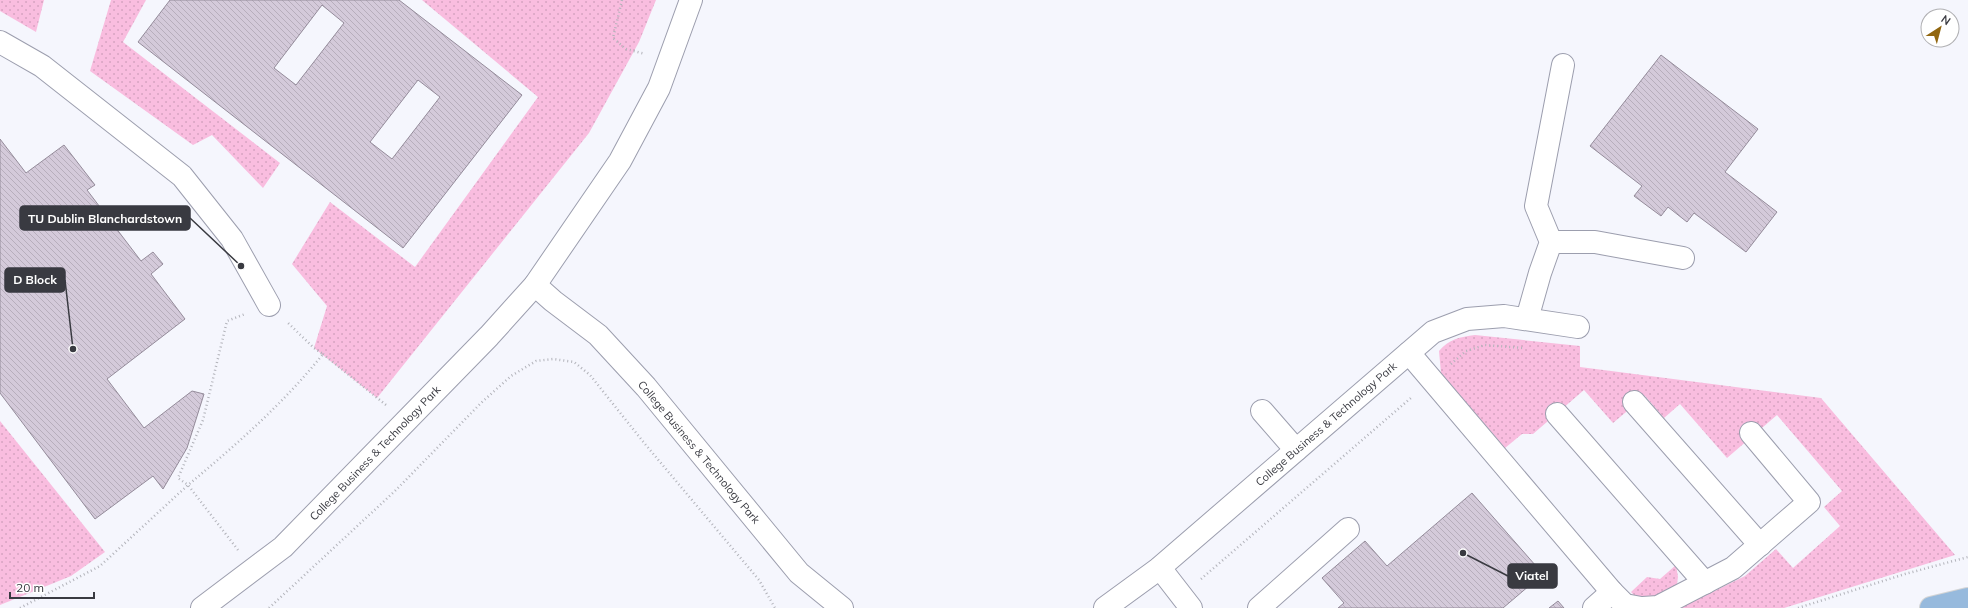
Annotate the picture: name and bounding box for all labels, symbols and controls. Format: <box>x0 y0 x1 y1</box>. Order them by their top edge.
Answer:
north arrow <box>1920 8 1960 48</box>
text: N <box>1938 12 1953 28</box>
callout: TU Dublin Blanchardstown <box>20 206 190 230</box>
text: TU Dublin Blanchardstown <box>28 211 182 226</box>
callout: D Block <box>5 268 65 292</box>
text: D Block <box>13 272 57 287</box>
street label: College Business & Technology Park <box>1253 359 1400 489</box>
street label: College Business & Technology Park <box>635 378 763 527</box>
street label: College Business & Technology Park <box>307 382 444 523</box>
callout: Viatel <box>1508 564 1557 588</box>
text: Viatel <box>1514 568 1549 583</box>
scale bar <box>10 574 94 600</box>
text: 20 m <box>16 580 44 595</box>

